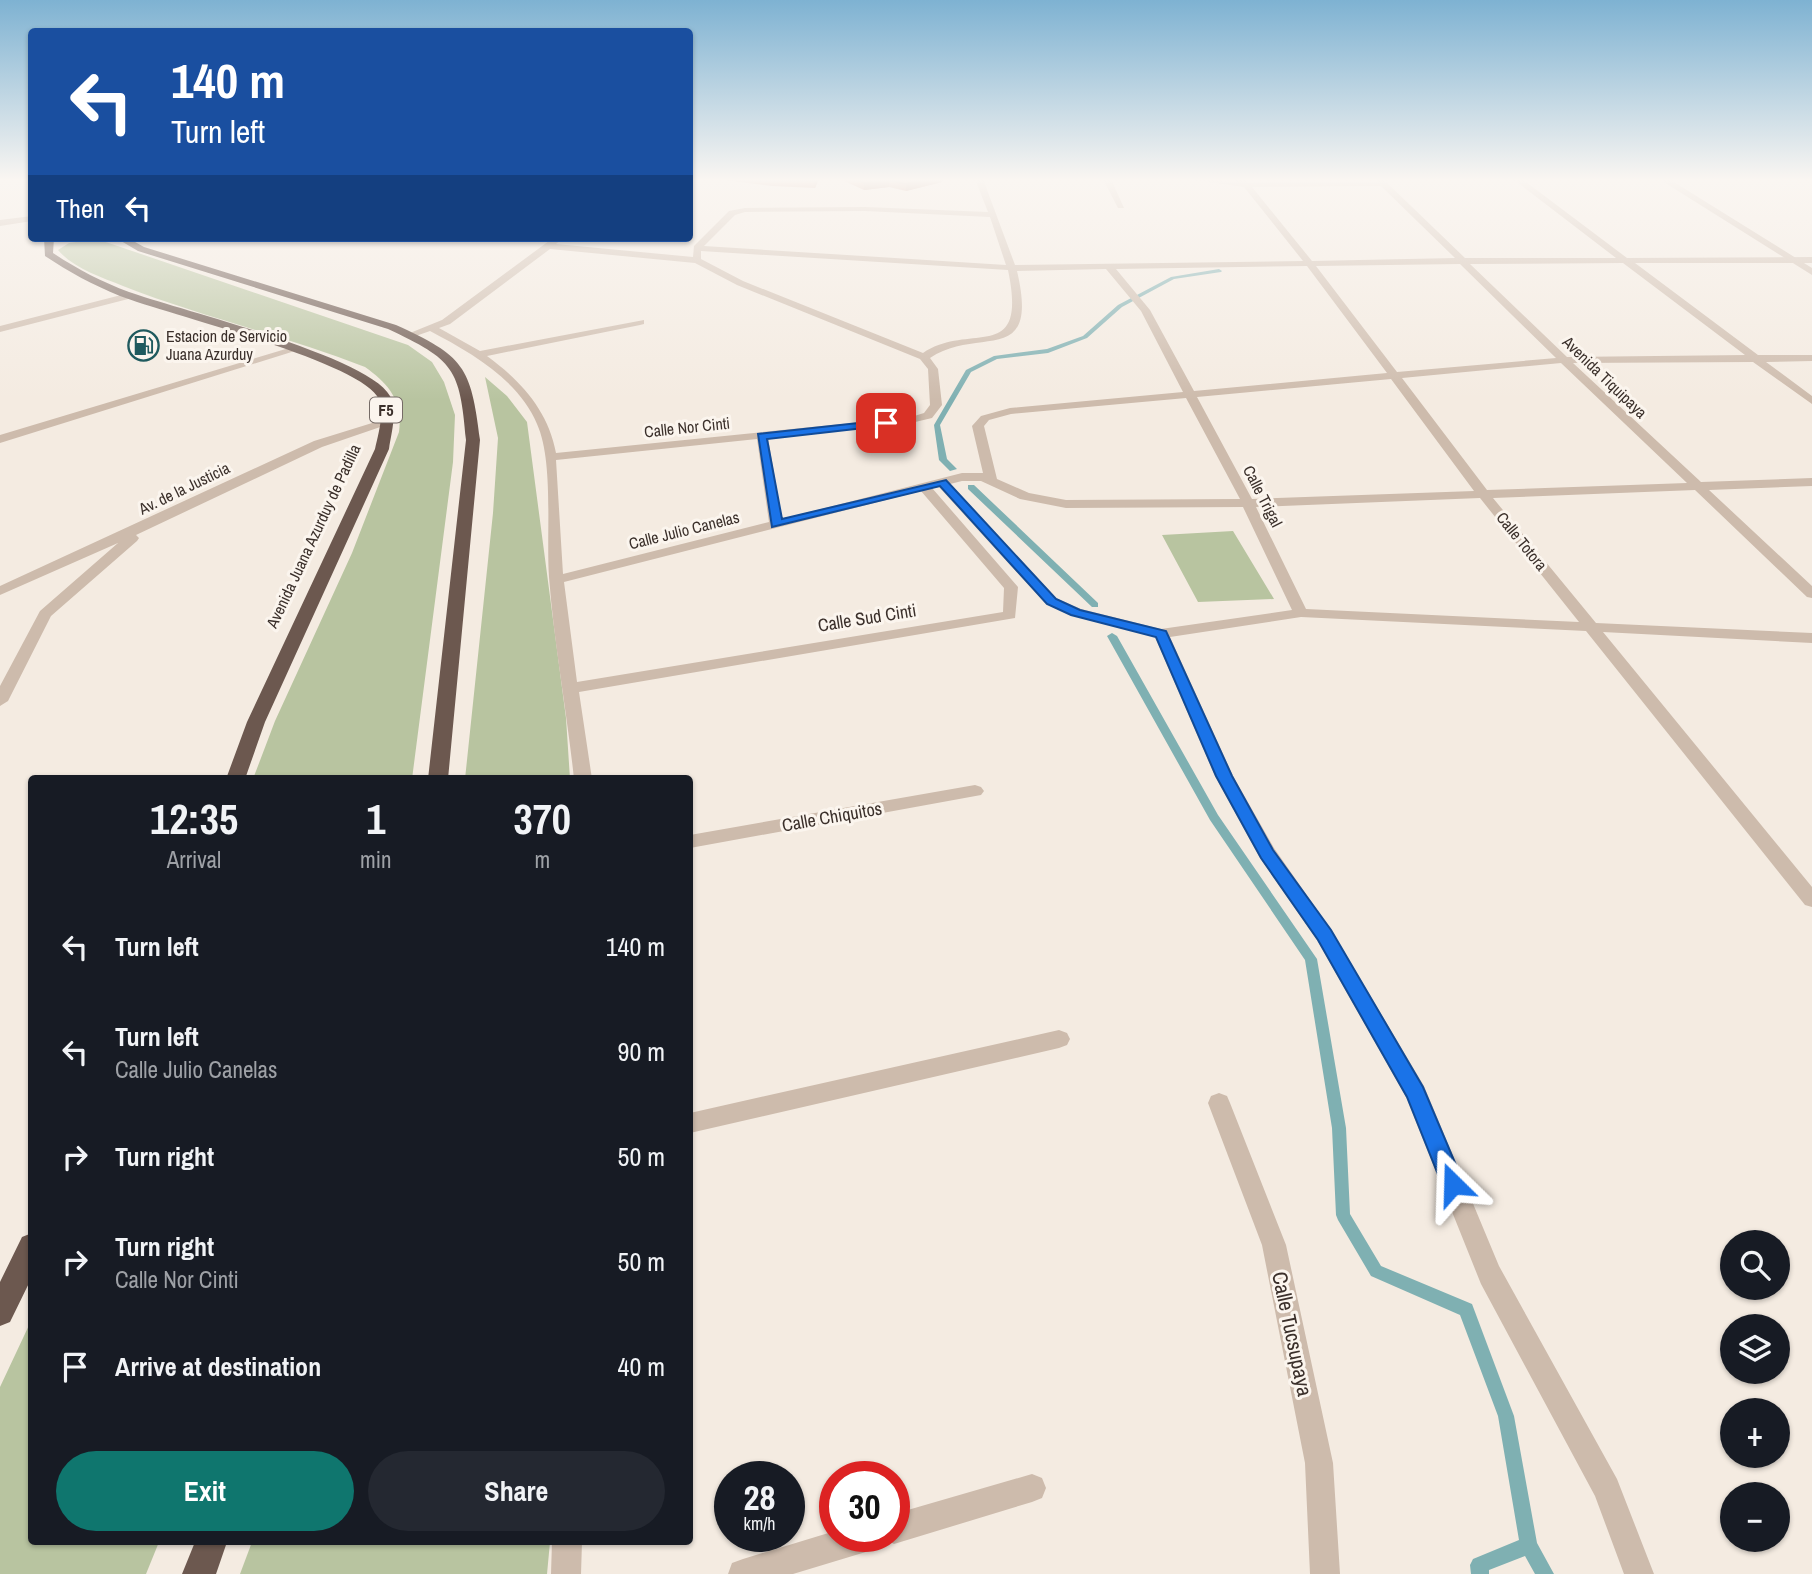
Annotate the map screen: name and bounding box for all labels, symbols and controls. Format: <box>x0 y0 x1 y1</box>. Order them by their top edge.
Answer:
text: 140 m <box>171 47 285 113</box>
icon: left <box>56 56 147 147</box>
text: Turn left <box>171 110 265 153</box>
icon: left <box>119 189 157 227</box>
text: Then <box>56 191 105 226</box>
place label: Estacion de Servicio Juana Azurduy <box>166 325 287 365</box>
fuel station icon: Estacion de Servicio Juana Azurduy <box>126 328 160 362</box>
street label: Avenida Tiquipaya <box>1557 330 1652 423</box>
pin <box>856 393 916 453</box>
road number: F5 <box>370 398 402 422</box>
icon: arrive <box>867 404 905 442</box>
street label: Calle Nor Cinti <box>643 412 731 442</box>
street label: Avenida Juana Azurduy de Padilla <box>260 440 366 632</box>
street label: Av. de la Justicia <box>134 456 234 520</box>
street label: Calle Trigal <box>1238 461 1288 531</box>
street label: Calle Julio Canelas <box>627 506 741 554</box>
street label: Calle Totora <box>1491 507 1553 576</box>
street label: Calle Sud Cinti <box>816 597 918 638</box>
text: 12:35 <box>150 791 238 847</box>
text: 1 <box>366 791 385 847</box>
text: 370 <box>514 791 571 847</box>
street label: Calle Chiquitos <box>780 795 884 838</box>
text: Arrival <box>167 844 221 875</box>
text: min <box>360 844 392 875</box>
text: m <box>534 844 550 875</box>
icon: left <box>56 928 94 966</box>
text: Turn left <box>115 929 199 964</box>
text: 140 m <box>606 929 665 964</box>
text: Turn left <box>115 1019 199 1054</box>
icon: left <box>56 1033 94 1071</box>
text: 90 m <box>618 1034 665 1069</box>
text: Calle Julio Canelas <box>115 1054 277 1085</box>
icon: right <box>56 1138 94 1176</box>
text: Turn right <box>115 1139 214 1174</box>
text: 50 m <box>618 1139 665 1174</box>
position arrow <box>1416 1147 1490 1221</box>
text: Turn right <box>115 1229 214 1264</box>
map controls <box>1720 1230 1790 1552</box>
button: search <box>1720 1230 1790 1300</box>
icon: right <box>56 1243 94 1281</box>
text: 50 m <box>618 1244 665 1279</box>
text: Calle Nor Cinti <box>115 1264 239 1295</box>
street label: Calle Tucsupaya <box>1265 1269 1320 1399</box>
button: layers <box>1720 1314 1790 1384</box>
icon: arrive <box>56 1348 94 1386</box>
text: Arrive at destination <box>115 1349 321 1384</box>
text: 40 m <box>618 1349 665 1384</box>
button: + <box>1720 1398 1790 1468</box>
button: Exit <box>56 1451 354 1531</box>
button: Share <box>368 1451 665 1531</box>
speed limit sign: 30 <box>819 1461 910 1552</box>
text: 28 <box>744 1474 775 1521</box>
button: − <box>1720 1482 1790 1552</box>
text: km/h <box>744 1511 776 1536</box>

